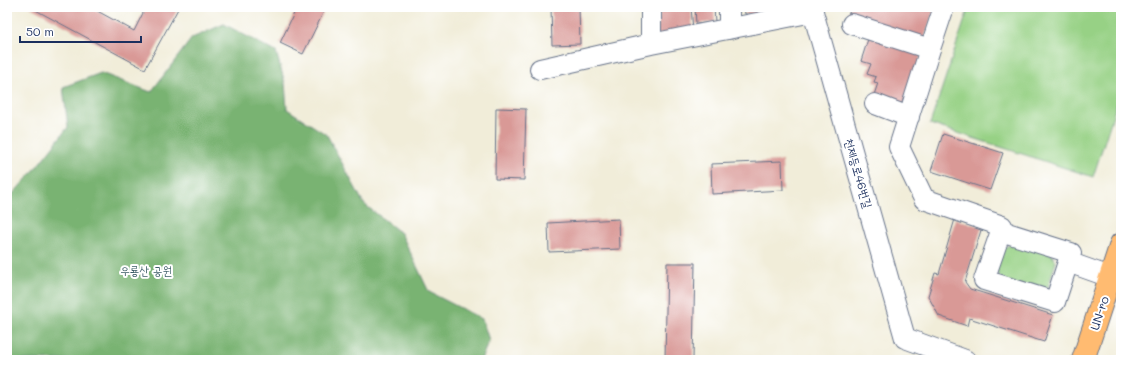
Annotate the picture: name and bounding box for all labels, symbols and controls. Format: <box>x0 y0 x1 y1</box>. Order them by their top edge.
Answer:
scale bar <box>20 18 141 44</box>
text: 50 m <box>26 23 54 39</box>
street label: 천제등로46번길 <box>841 136 877 210</box>
park label: 우룡산 공원 <box>120 262 172 278</box>
street label: UN-ro <box>1086 294 1112 332</box>

